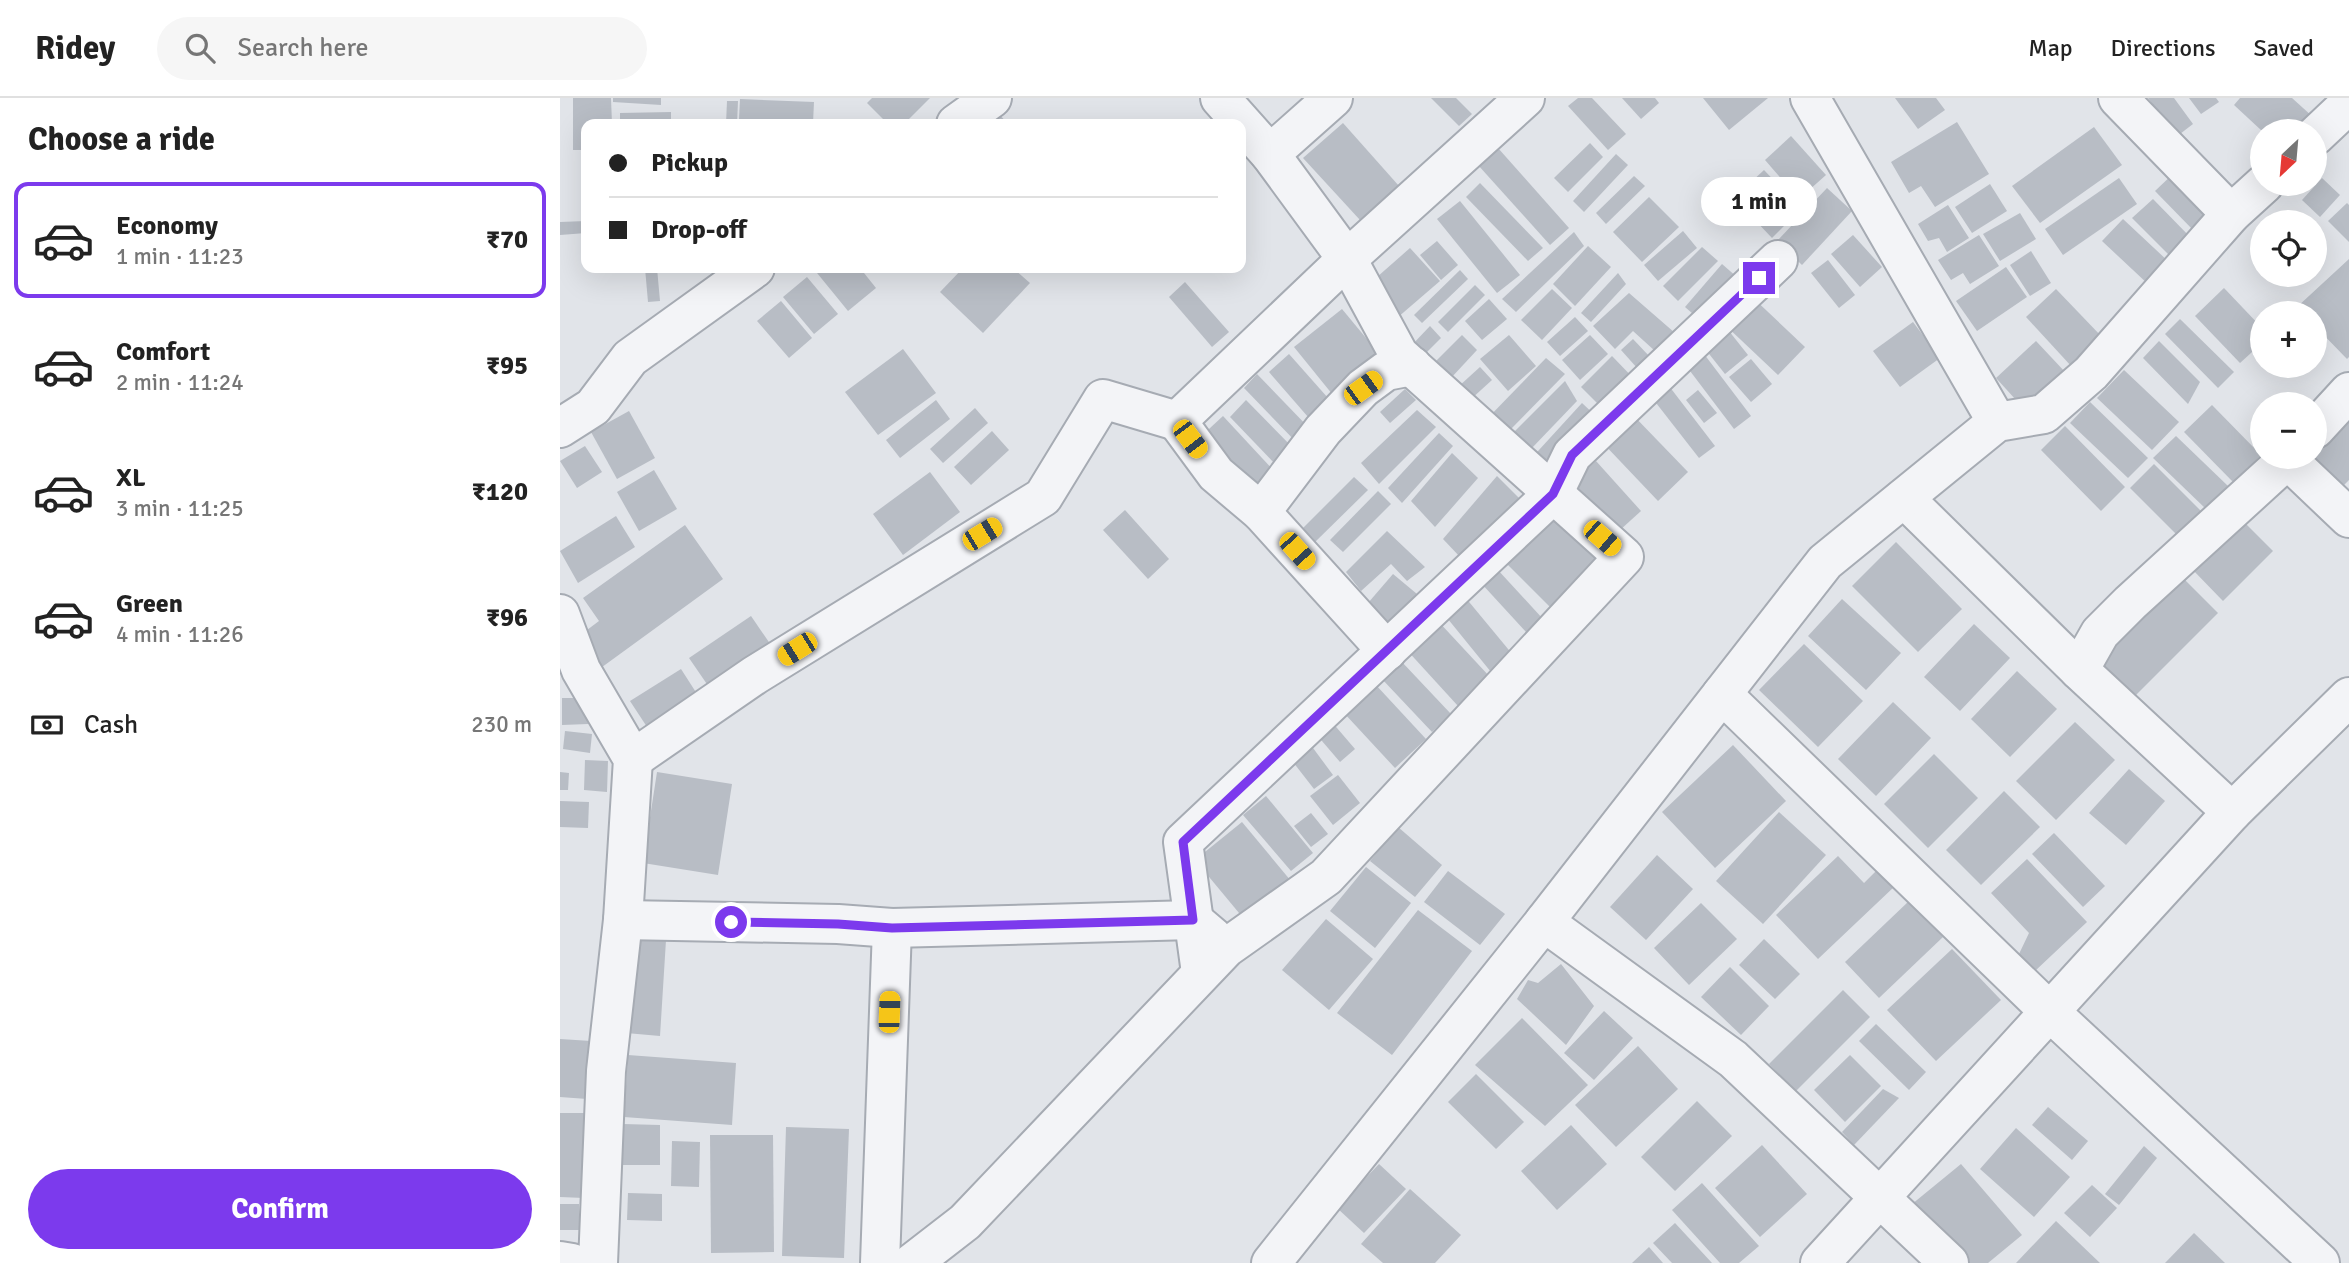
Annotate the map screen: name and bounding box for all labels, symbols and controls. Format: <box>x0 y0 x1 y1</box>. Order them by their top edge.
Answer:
search box <box>157 17 647 80</box>
text: Ridey <box>35 28 115 69</box>
icon: search <box>181 29 219 67</box>
text: Search here <box>237 32 369 64</box>
text: Map <box>2028 33 2073 63</box>
text: Directions <box>2111 33 2216 63</box>
text: Saved <box>2254 33 2314 63</box>
north arrow <box>2250 119 2328 196</box>
map controls <box>2250 119 2327 469</box>
text: Choose a ride <box>28 120 215 159</box>
text: Pickup <box>651 147 728 179</box>
callout: 1 min <box>1701 176 1817 226</box>
text: 1 min <box>1731 187 1787 216</box>
icon: car <box>32 209 95 272</box>
text: Economy <box>116 210 218 242</box>
button: locate <box>2250 210 2327 287</box>
text: Drop-off <box>651 214 747 246</box>
text: ₹70 <box>486 224 528 256</box>
text: 1 min · 11:23 <box>116 242 244 271</box>
route end <box>1743 262 1775 294</box>
button: + <box>2250 301 2327 378</box>
icon: car <box>32 335 95 398</box>
text: Comfort <box>116 336 210 368</box>
text: ₹95 <box>486 350 528 382</box>
car <box>1340 367 1387 409</box>
text: 2 min · 11:24 <box>116 368 244 397</box>
button: − <box>2250 392 2327 469</box>
car <box>1169 416 1212 462</box>
icon: car <box>32 461 95 524</box>
text: XL <box>116 462 146 494</box>
text: ₹120 <box>472 476 528 508</box>
text: 3 min · 11:25 <box>116 494 244 523</box>
car <box>959 514 1006 554</box>
car <box>1580 516 1625 560</box>
car <box>1276 528 1319 574</box>
icon: car <box>32 587 95 650</box>
text: Green <box>116 588 183 620</box>
text: ₹96 <box>486 602 528 634</box>
text: 4 min · 11:26 <box>116 620 244 649</box>
car <box>774 629 821 669</box>
icon: cash <box>28 706 66 744</box>
text: Cash <box>84 709 138 741</box>
text: 230 m <box>471 710 532 739</box>
route start <box>715 906 747 938</box>
car <box>878 991 901 1033</box>
button: Confirm <box>28 1169 532 1249</box>

